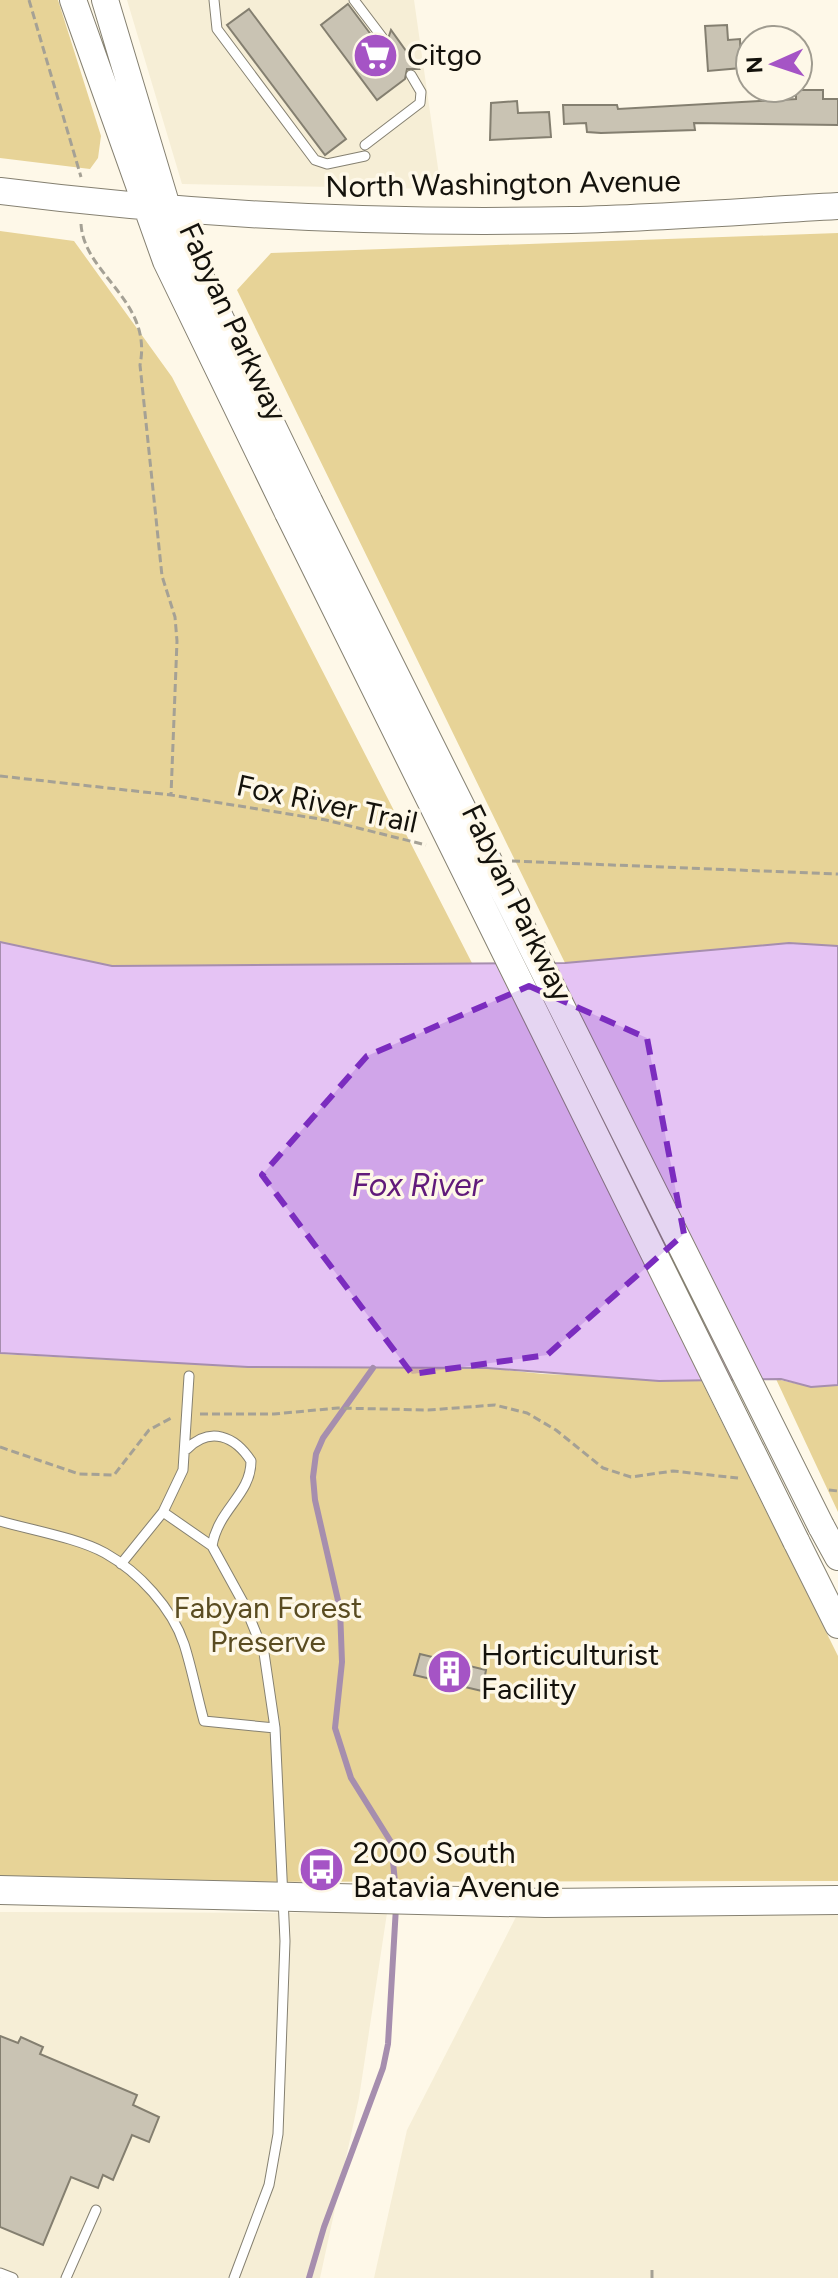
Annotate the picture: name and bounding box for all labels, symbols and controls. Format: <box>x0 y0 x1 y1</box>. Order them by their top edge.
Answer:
north arrow <box>734 24 814 104</box>
supermarket icon: Citgo <box>352 31 400 79</box>
place label: Citgo <box>407 36 482 73</box>
text: N <box>741 56 768 74</box>
street label: North Washington Avenue <box>325 162 681 205</box>
street label: Fabyan Parkway <box>171 217 296 427</box>
street label: Fox River Trail <box>233 766 421 841</box>
street label: Fabyan Parkway <box>454 798 581 1008</box>
water label: Fox River <box>352 1166 484 1204</box>
park label: Fabyan Forest Preserve <box>174 1589 362 1660</box>
place label: Horticulturist Facility <box>481 1636 659 1707</box>
building icon: Horticulturist Facility <box>426 1648 474 1696</box>
place label: 2000 South Batavia Avenue <box>353 1834 560 1905</box>
bus stop icon: 2000 South Batavia Avenue <box>298 1846 346 1894</box>

